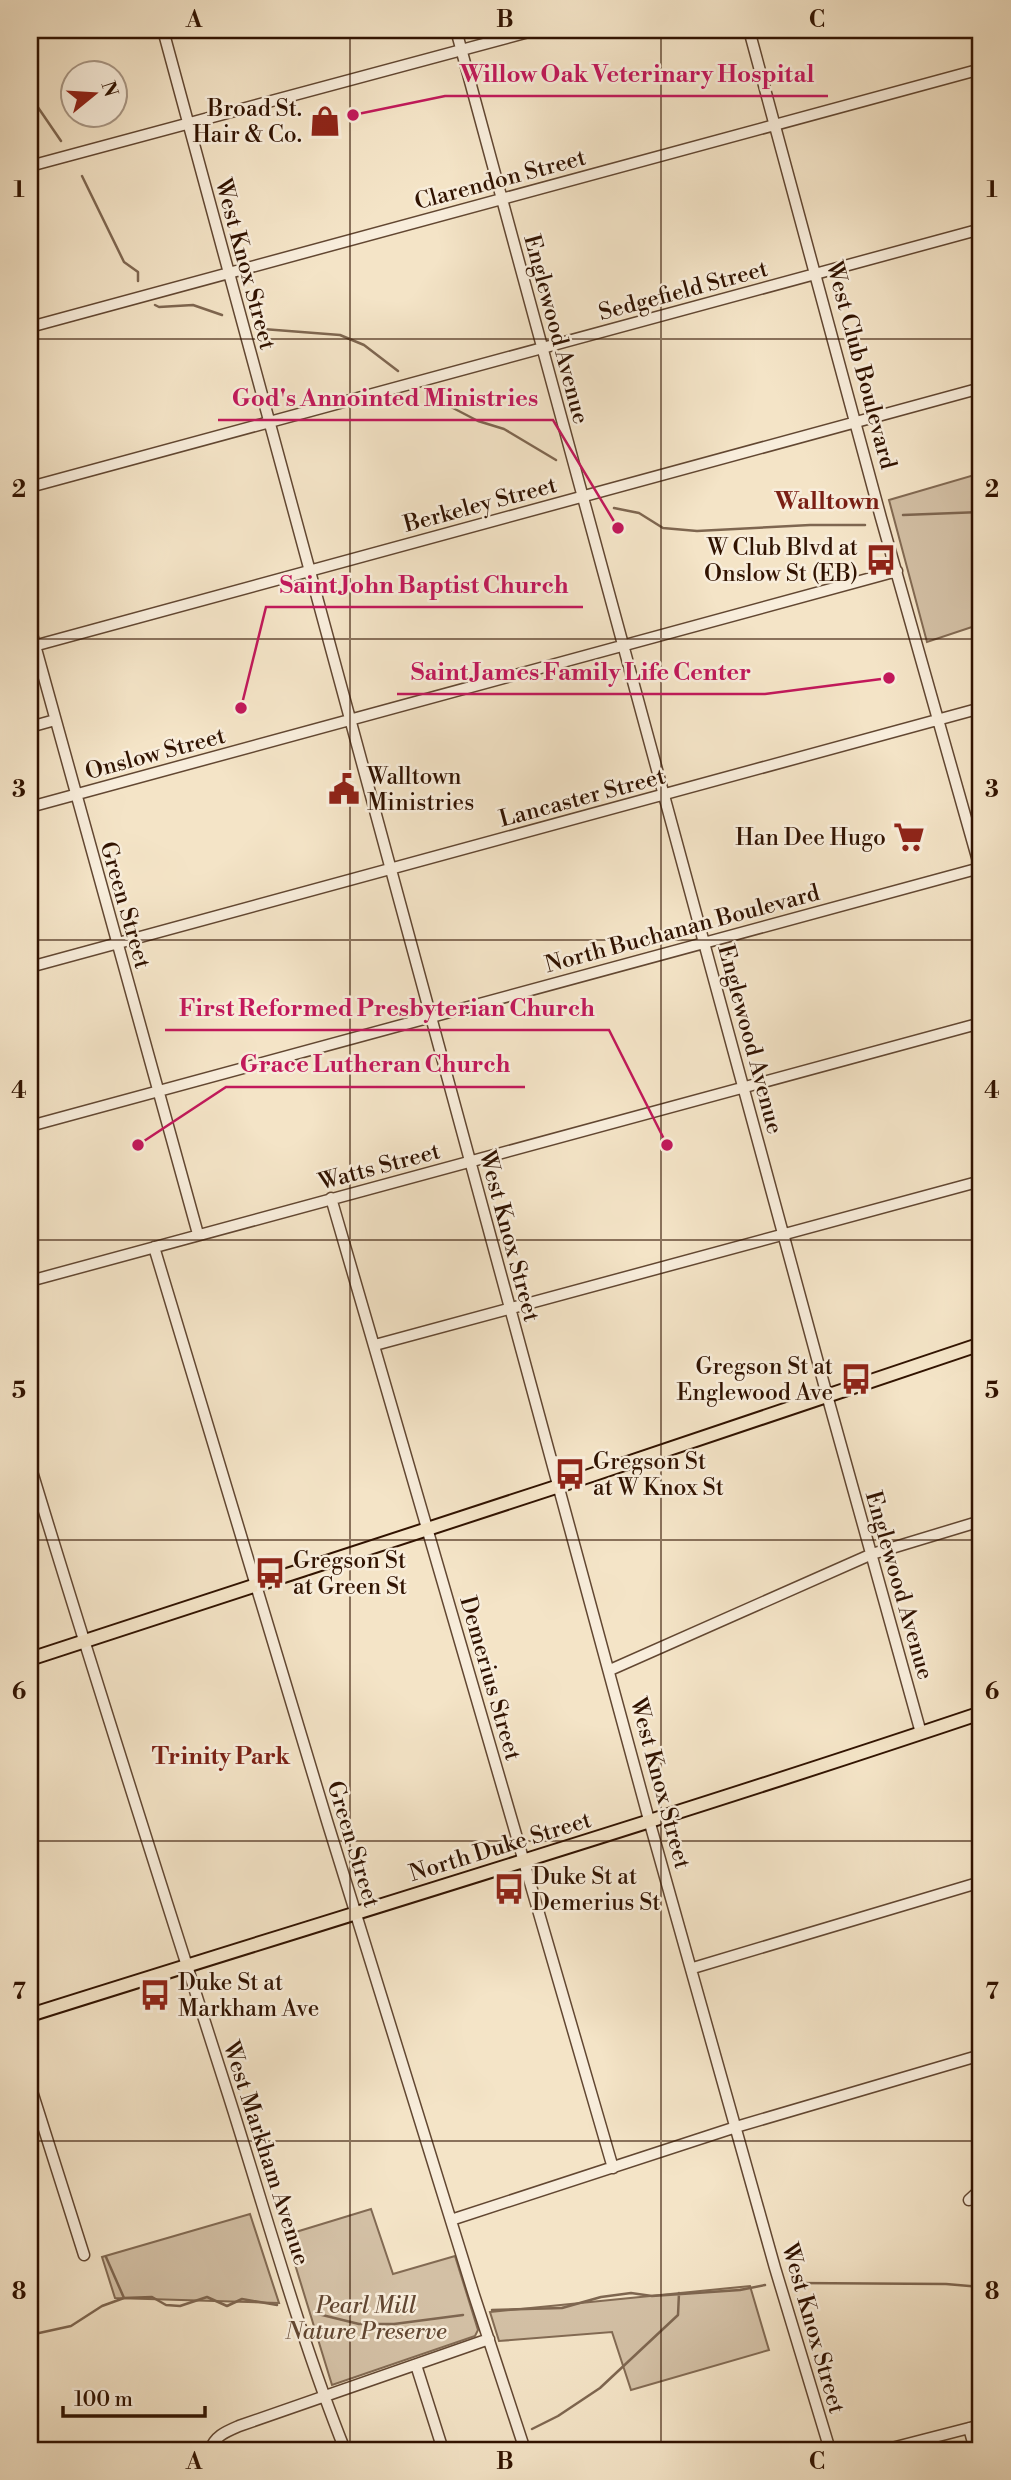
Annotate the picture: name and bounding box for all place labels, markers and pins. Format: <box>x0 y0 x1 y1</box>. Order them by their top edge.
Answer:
callout: Willow Oak Veterinary Hospital <box>445 51 828 96</box>
place label: Broad St. Hair & Co. <box>192 95 302 149</box>
shop icon: Broad St. Hair & Co. <box>308 104 342 138</box>
callout: God's Annointed Ministries <box>218 375 553 420</box>
place label: W Club Blvd at Onslow St (EB) <box>704 534 858 588</box>
bus stop icon: W Club Blvd at Onslow St (EB) <box>864 543 898 577</box>
callout: Saint John Baptist Church <box>266 562 583 607</box>
callout: Saint James Family Life Center <box>397 649 765 694</box>
place label: Walltown Ministries <box>366 763 474 817</box>
public building icon: Walltown Ministries <box>327 772 361 806</box>
supermarket icon: Han Dee Hugo <box>892 820 926 854</box>
place label: Han Dee Hugo <box>735 824 886 852</box>
callout: First Reformed Presbyterian Church <box>165 985 609 1030</box>
callout: Grace Lutheran Church <box>226 1042 525 1087</box>
place label: Gregson St at Englewood Ave <box>676 1353 833 1407</box>
bus stop icon: Gregson St at Englewood Ave <box>839 1362 873 1396</box>
place label: Gregson St at W Knox St <box>593 1448 724 1502</box>
bus stop icon: Gregson St at W Knox St <box>553 1457 587 1491</box>
place label: Gregson St at Green St <box>293 1547 407 1601</box>
bus stop icon: Gregson St at Green St <box>253 1556 287 1590</box>
place label: Duke St at Demerius St <box>532 1863 661 1917</box>
bus stop icon: Duke St at Demerius St <box>492 1872 526 1906</box>
place label: Duke St at Markham Ave <box>178 1969 319 2023</box>
bus stop icon: Duke St at Markham Ave <box>138 1978 172 2012</box>

